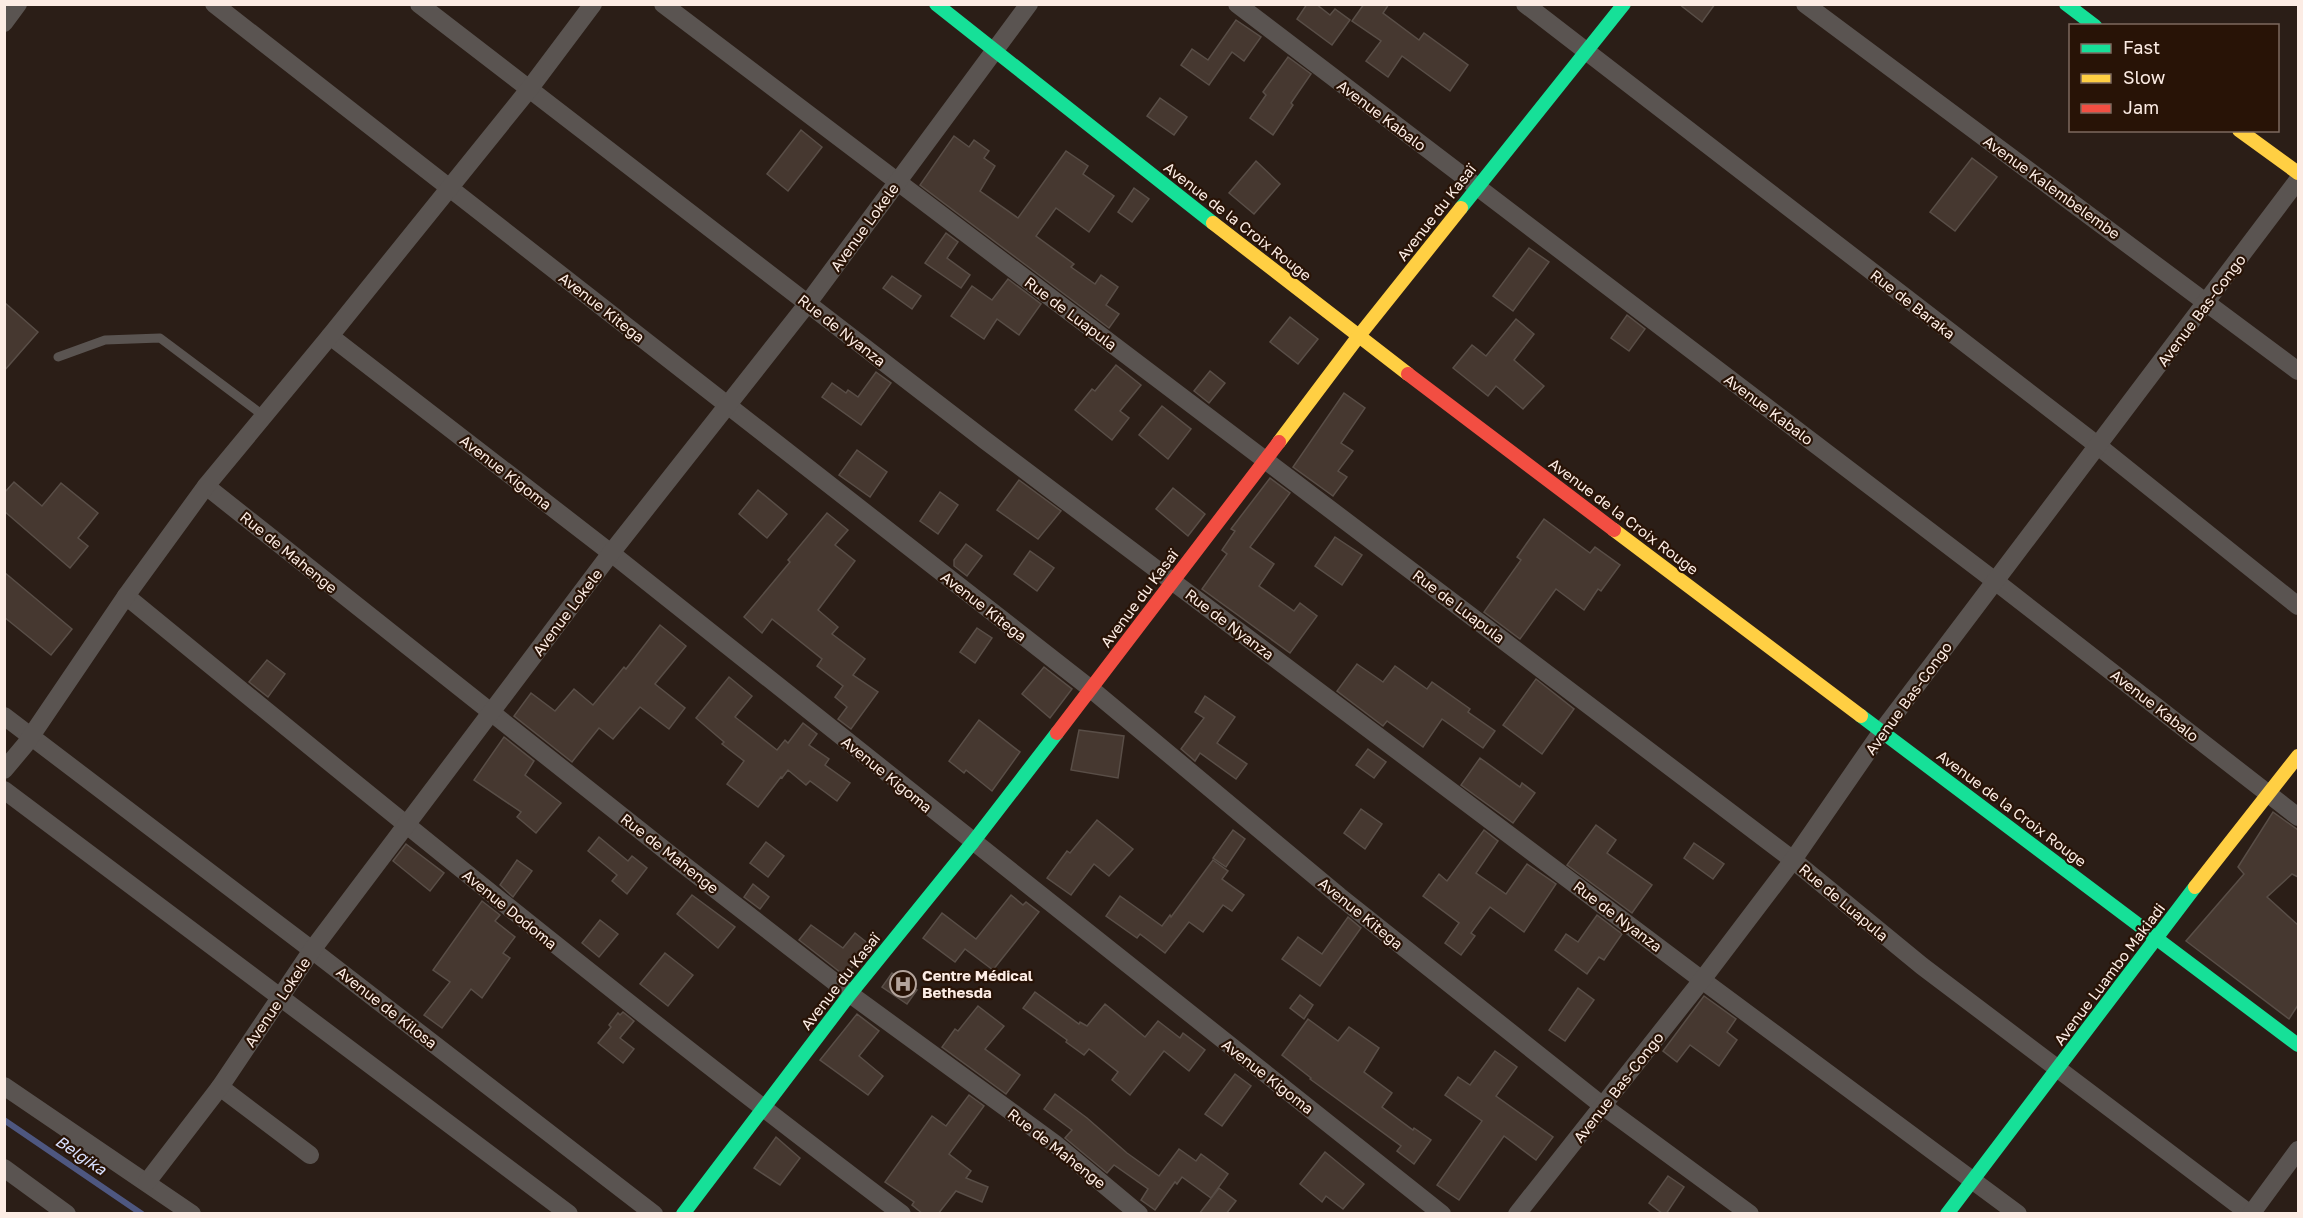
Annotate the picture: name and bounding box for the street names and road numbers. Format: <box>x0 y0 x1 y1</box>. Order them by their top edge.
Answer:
street label: Avenue Kabalo <box>1334 76 1430 154</box>
street label: Avenue Kalembelembe <box>1980 131 2124 243</box>
street label: Avenue de la Croix Rouge <box>1161 158 1316 284</box>
street label: Avenue du Kasaï <box>1393 159 1480 264</box>
street label: Avenue Lokele <box>826 179 902 274</box>
street label: Avenue Bas-Congo <box>2153 250 2249 370</box>
street label: Rue de Baraka <box>1867 265 1959 343</box>
street label: Avenue Kitega <box>556 268 648 346</box>
street label: Rue de Luapula <box>1021 273 1121 353</box>
street label: Rue de Nyanza <box>795 290 889 370</box>
street label: Avenue Kabalo <box>1721 370 1817 448</box>
street label: Avenue Kigoma <box>457 431 555 513</box>
street label: Avenue de la Croix Rouge <box>1546 454 1702 578</box>
street label: Rue de Mahenge <box>237 507 341 597</box>
street label: Avenue du Kasaï <box>1096 545 1182 650</box>
street label: Avenue Lokele <box>528 565 606 659</box>
street label: Rue de Luapula <box>1409 566 1509 646</box>
street label: Avenue Kitega <box>938 567 1030 645</box>
street label: Rue de Nyanza <box>1182 585 1278 663</box>
street label: Avenue Bas-Congo <box>1861 638 1955 758</box>
street label: Avenue Kabalo <box>2107 665 2203 745</box>
street label: Avenue Kigoma <box>838 732 936 816</box>
street label: Avenue de la Croix Rouge <box>1934 746 2090 870</box>
street label: Rue de Mahenge <box>617 809 723 897</box>
street label: Rue de Luapula <box>1796 860 1892 944</box>
street label: Avenue Dodoma <box>459 865 561 953</box>
street label: Avenue Kitega <box>1315 873 1407 953</box>
street label: Rue de Nyanza <box>1570 877 1666 955</box>
street label: Avenue Luambo Makiadi <box>2050 899 2168 1049</box>
street label: Avenue du Kasaï <box>797 928 884 1033</box>
street label: Avenue Lokele <box>240 953 314 1050</box>
street label: Avenue de Kilosa <box>333 962 441 1052</box>
street label: Avenue Bas-Congo <box>1569 1028 1667 1146</box>
street label: Avenue Kigoma <box>1219 1035 1317 1117</box>
street label: Rue de Mahenge <box>1004 1104 1110 1192</box>

